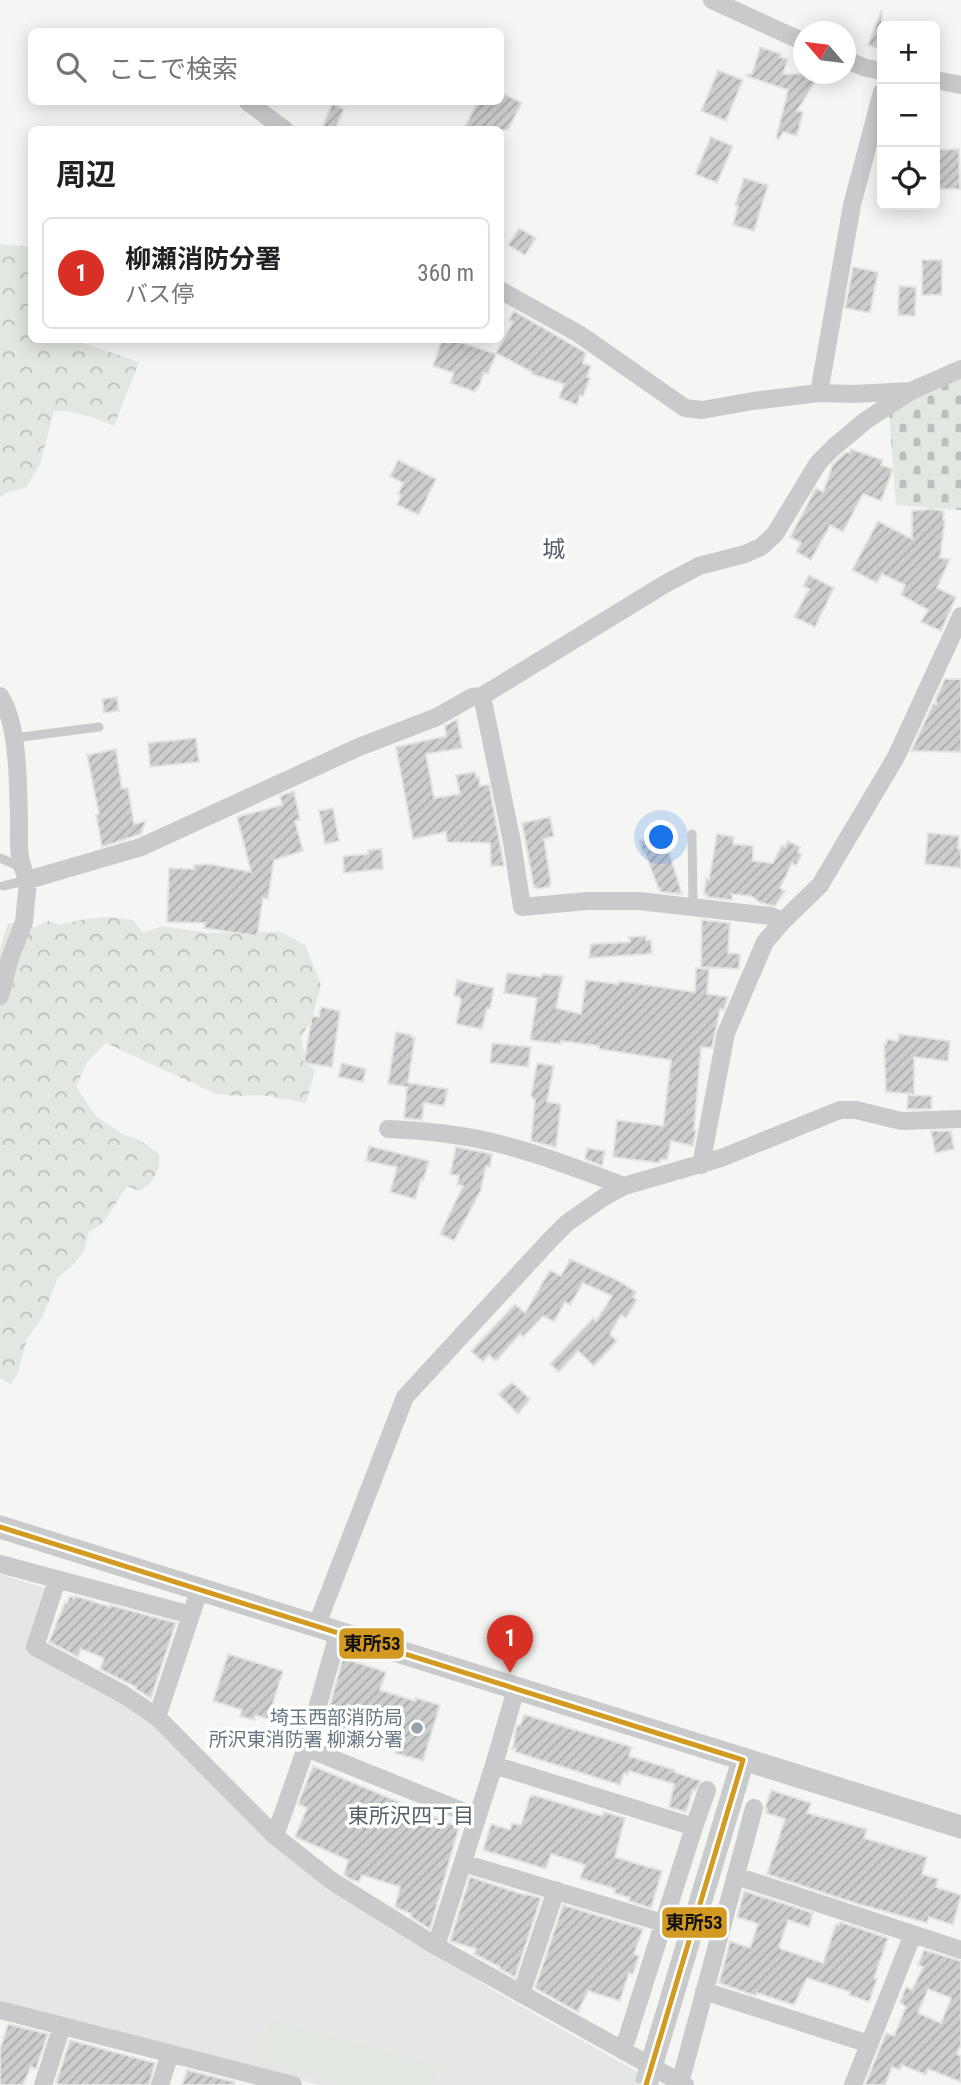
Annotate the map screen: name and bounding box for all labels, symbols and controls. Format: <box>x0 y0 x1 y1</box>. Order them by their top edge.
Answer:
north arrow <box>793 21 856 84</box>
map controls <box>877 21 940 210</box>
button: + <box>877 21 940 84</box>
search box <box>28 28 504 105</box>
icon: search <box>52 48 90 86</box>
text: ここで検索 <box>108 54 238 84</box>
button: − <box>877 84 940 147</box>
button: locate <box>877 147 940 210</box>
text: 周辺 <box>56 157 116 192</box>
text: 柳瀬消防分署 <box>125 244 281 274</box>
text: 1 <box>75 260 87 287</box>
text: 360 m <box>417 260 474 287</box>
text: バス停 <box>125 281 194 308</box>
district label: 城 <box>543 536 566 563</box>
your location <box>644 820 678 854</box>
pin: 1 <box>487 1615 533 1673</box>
line badge: 東所53 <box>338 1627 405 1660</box>
text: 東所53 <box>343 1632 401 1655</box>
place label: 埼玉西部消防局 所沢東消防署 柳瀬分署 <box>209 1706 403 1751</box>
marker: 埼玉西部消防局 所沢東消防署 柳瀬分署 <box>409 1720 425 1736</box>
district label: 東所沢四丁目 <box>348 1804 474 1828</box>
line badge: 東所53 <box>661 1906 728 1939</box>
text: 東所53 <box>665 1911 723 1934</box>

